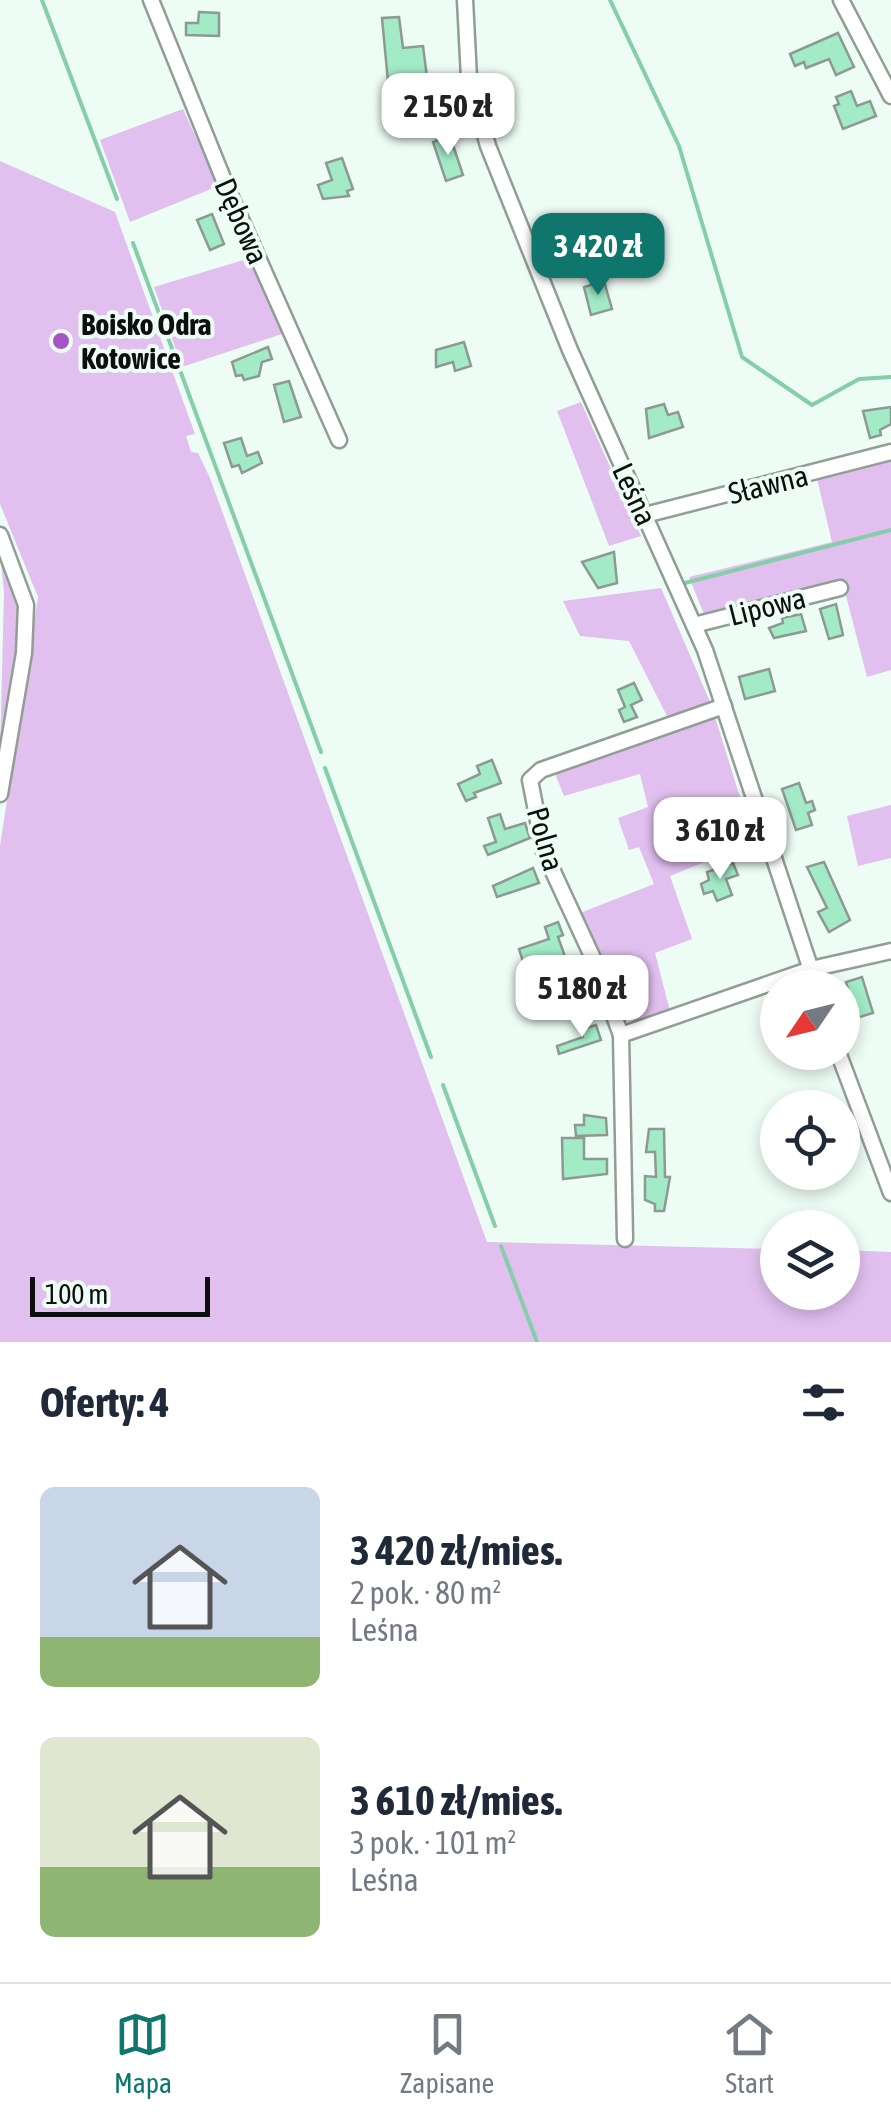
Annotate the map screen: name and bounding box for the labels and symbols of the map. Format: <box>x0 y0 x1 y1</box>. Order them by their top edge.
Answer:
pin: 2 150 zł <box>345 73 551 158</box>
street label: Dębowa <box>208 173 276 269</box>
pin: 3 420 zł <box>495 213 701 298</box>
place label: Boisko Odra Kotowice <box>81 307 212 375</box>
marker: Boisko Odra Kotowice <box>50 330 72 352</box>
street label: Leśna <box>606 458 664 530</box>
street label: Sławna <box>725 458 811 510</box>
street label: Lipowa <box>725 580 809 632</box>
pin: 3 610 zł <box>617 797 823 882</box>
street label: Polna <box>521 803 571 875</box>
pin: 5 180 zł <box>479 955 685 1040</box>
north arrow <box>760 970 860 1070</box>
scale bar <box>30 1272 210 1316</box>

